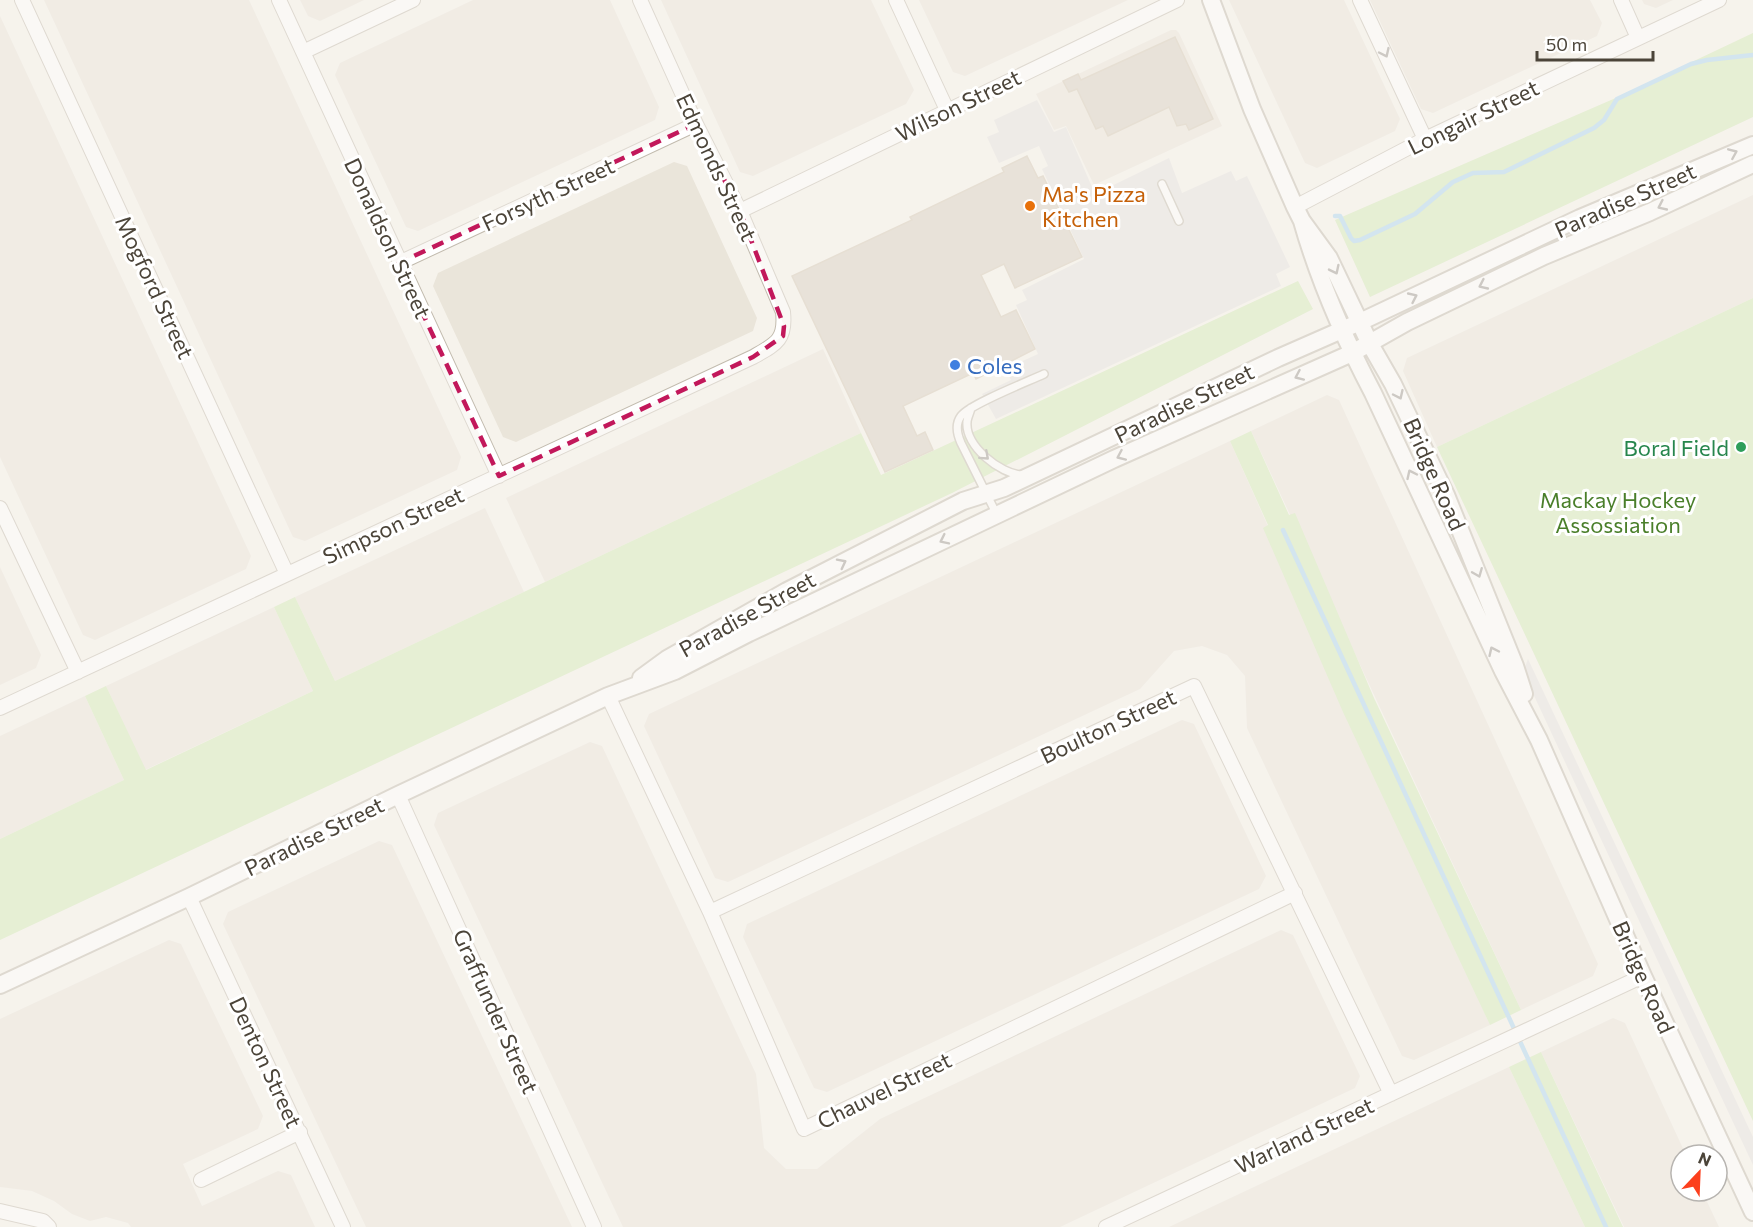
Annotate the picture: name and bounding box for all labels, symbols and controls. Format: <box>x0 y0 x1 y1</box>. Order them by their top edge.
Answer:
scale bar <box>1537 24 1652 62</box>
text: 50 m <box>1546 33 1587 55</box>
one-way arrow <box>1377 47 1389 58</box>
street label: Wilson Street <box>891 63 1025 147</box>
street label: Longair Street <box>1403 74 1543 160</box>
street label: Edmonds Street <box>671 89 763 245</box>
one-way arrow <box>1727 148 1738 160</box>
street label: Forsyth Street <box>478 152 618 236</box>
street label: Donaldson Street <box>339 153 437 323</box>
street label: Paradise Street <box>1550 157 1700 243</box>
place label: Ma's Pizza Kitchen <box>1042 180 1146 232</box>
marker: Ma's Pizza Kitchen <box>1023 199 1037 213</box>
one-way arrow <box>1657 199 1668 211</box>
street label: Mogford Street <box>110 211 200 363</box>
one-way arrow <box>1327 263 1339 274</box>
one-way arrow <box>1479 278 1490 290</box>
one-way arrow <box>1406 293 1417 305</box>
place label: Coles <box>967 352 1022 379</box>
marker: Coles <box>948 358 962 372</box>
street label: Paradise Street <box>1110 358 1258 448</box>
one-way arrow <box>1294 369 1305 381</box>
one-way arrow <box>1391 388 1403 399</box>
street label: Bridge Road <box>1398 414 1472 534</box>
place label: Boral Field <box>1624 434 1729 461</box>
marker: Boral Field <box>1734 440 1748 454</box>
one-way arrow <box>978 448 989 459</box>
one-way arrow <box>1116 449 1127 461</box>
one-way arrow <box>1406 469 1418 480</box>
street label: Simpson Street <box>318 480 468 570</box>
park label: Mackay Hockey Assossiation <box>1540 486 1696 538</box>
one-way arrow <box>940 532 951 544</box>
one-way arrow <box>836 558 847 570</box>
street label: Paradise Street <box>674 565 820 663</box>
one-way arrow <box>1471 567 1483 578</box>
one-way arrow <box>1489 646 1501 657</box>
street label: Boulton Street <box>1036 683 1180 769</box>
street label: Paradise Street <box>240 791 388 881</box>
street label: Bridge Road <box>1607 917 1681 1037</box>
street label: Graffunder Street <box>448 924 544 1098</box>
street label: Denton Street <box>224 992 308 1132</box>
street label: Chauvel Street <box>812 1046 956 1134</box>
street label: Warland Street <box>1230 1091 1378 1179</box>
north arrow <box>1669 1143 1729 1203</box>
text: N <box>1696 1148 1714 1170</box>

